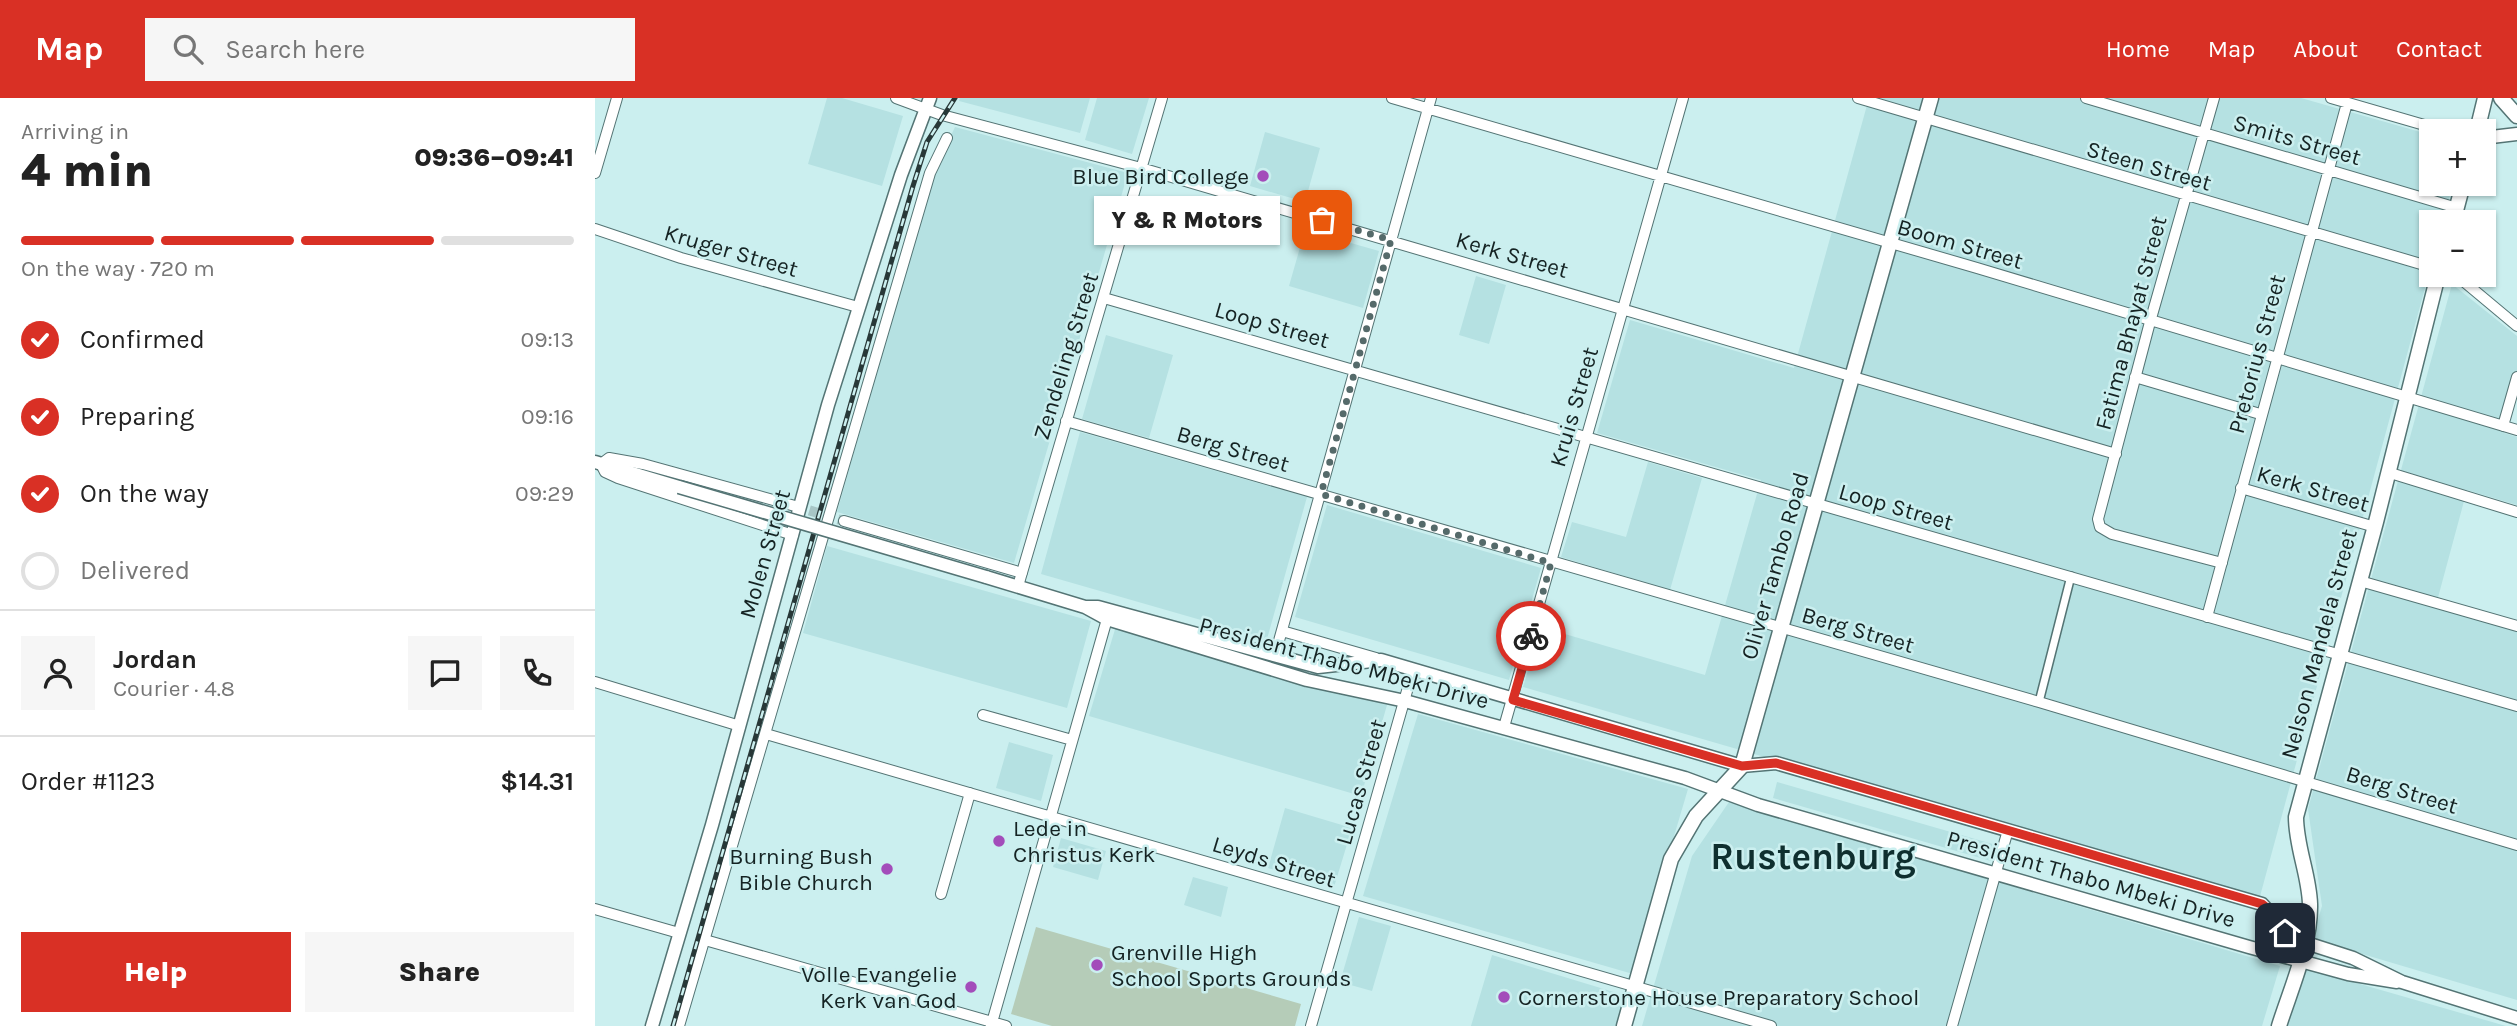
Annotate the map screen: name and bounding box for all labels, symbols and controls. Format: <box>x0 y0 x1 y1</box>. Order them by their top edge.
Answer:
search box <box>145 18 635 81</box>
text: Map <box>35 30 103 68</box>
icon: search <box>169 30 207 68</box>
text: Search here <box>225 34 365 65</box>
text: Home <box>2106 35 2170 63</box>
text: Map <box>2208 35 2255 63</box>
text: About <box>2293 35 2358 63</box>
text: Contact <box>2396 35 2482 63</box>
street label: Smits Street <box>2230 109 2364 171</box>
text: Arriving in <box>21 118 129 145</box>
map controls <box>2419 119 2496 287</box>
button: + <box>2419 119 2496 196</box>
street label: Steen Street <box>2083 135 2215 197</box>
text: 09:36–09:41 <box>414 142 574 173</box>
text: 4 min <box>21 144 153 198</box>
place label: Blue Bird College <box>1072 163 1249 190</box>
marker: Blue Bird College <box>1255 168 1271 184</box>
pin <box>1292 190 1352 250</box>
callout: Y & R Motors <box>1095 195 1280 244</box>
icon: bag <box>1303 201 1341 239</box>
text: Y & R Motors <box>1111 207 1263 234</box>
button: − <box>2419 210 2496 287</box>
street label: Boom Street <box>1894 213 2026 275</box>
street label: Fatima Bhayat Street <box>2089 213 2173 433</box>
street label: Kruger Street <box>661 219 801 283</box>
street label: Kerk Street <box>1453 226 1572 284</box>
text: On the way · 720 m <box>21 255 215 282</box>
street label: Zendeling Street <box>1028 269 1104 443</box>
street label: Pretorius Street <box>2223 271 2291 437</box>
street label: Loop Street <box>1212 296 1333 354</box>
icon: check <box>21 321 59 359</box>
text: Confirmed <box>80 324 205 355</box>
text: 09:13 <box>521 326 574 353</box>
street label: Kruis Street <box>1544 343 1604 470</box>
icon: check <box>21 398 59 436</box>
text: Preparing <box>80 401 194 432</box>
text: 09:16 <box>521 403 574 430</box>
street label: Berg Street <box>1174 420 1293 478</box>
street label: Kerk Street <box>2254 460 2373 518</box>
street label: Oliver Tambo Road <box>1735 469 1815 663</box>
icon: check <box>21 475 59 513</box>
text: On the way <box>80 478 209 509</box>
street label: Loop Street <box>1836 478 1957 536</box>
text: 09:29 <box>515 480 574 507</box>
street label: Molen Street <box>734 486 796 622</box>
street label: Nelson Mandela Street <box>2275 526 2363 762</box>
text: Delivered <box>80 555 190 586</box>
courier <box>1496 601 1566 671</box>
street label: Berg Street <box>1799 601 1918 659</box>
street label: President Thabo Mbeki Drive <box>1196 611 1492 715</box>
icon: bike <box>1512 617 1550 655</box>
button: person <box>21 636 95 710</box>
button: chat <box>408 636 482 710</box>
button: phone <box>500 636 574 710</box>
text: Jordan <box>113 644 197 675</box>
text: Courier · 4.8 <box>113 675 235 702</box>
street label: Lucas Street <box>1330 716 1392 848</box>
street label: Berg Street <box>2343 760 2462 820</box>
text: Order #1123 <box>21 766 155 797</box>
text: $14.31 <box>500 766 574 797</box>
place label: Lede in Christus Kerk <box>1013 815 1155 868</box>
street label: President Thabo Mbeki Drive <box>1944 825 2238 933</box>
street label: Leyds Street <box>1209 830 1339 894</box>
marker: Lede in Christus Kerk <box>991 833 1007 849</box>
district label: Rustenburg <box>1710 835 1916 879</box>
place label: Burning Bush Bible Church <box>729 843 873 896</box>
marker: Burning Bush Bible Church <box>879 861 895 877</box>
pin <box>2255 903 2315 963</box>
icon: home <box>2266 914 2304 952</box>
button: Help <box>21 932 291 1012</box>
button: Share <box>305 932 574 1012</box>
place label: Grenville High School Sports Grounds <box>1111 939 1351 992</box>
marker: Grenville High School Sports Grounds <box>1089 957 1105 973</box>
place label: Volle Evangelie Kerk van God <box>801 961 957 1014</box>
marker: Volle Evangelie Kerk van God <box>963 979 979 995</box>
place label: Cornerstone House Preparatory School <box>1518 984 1920 1011</box>
marker: Cornerstone House Preparatory School <box>1496 989 1512 1005</box>

